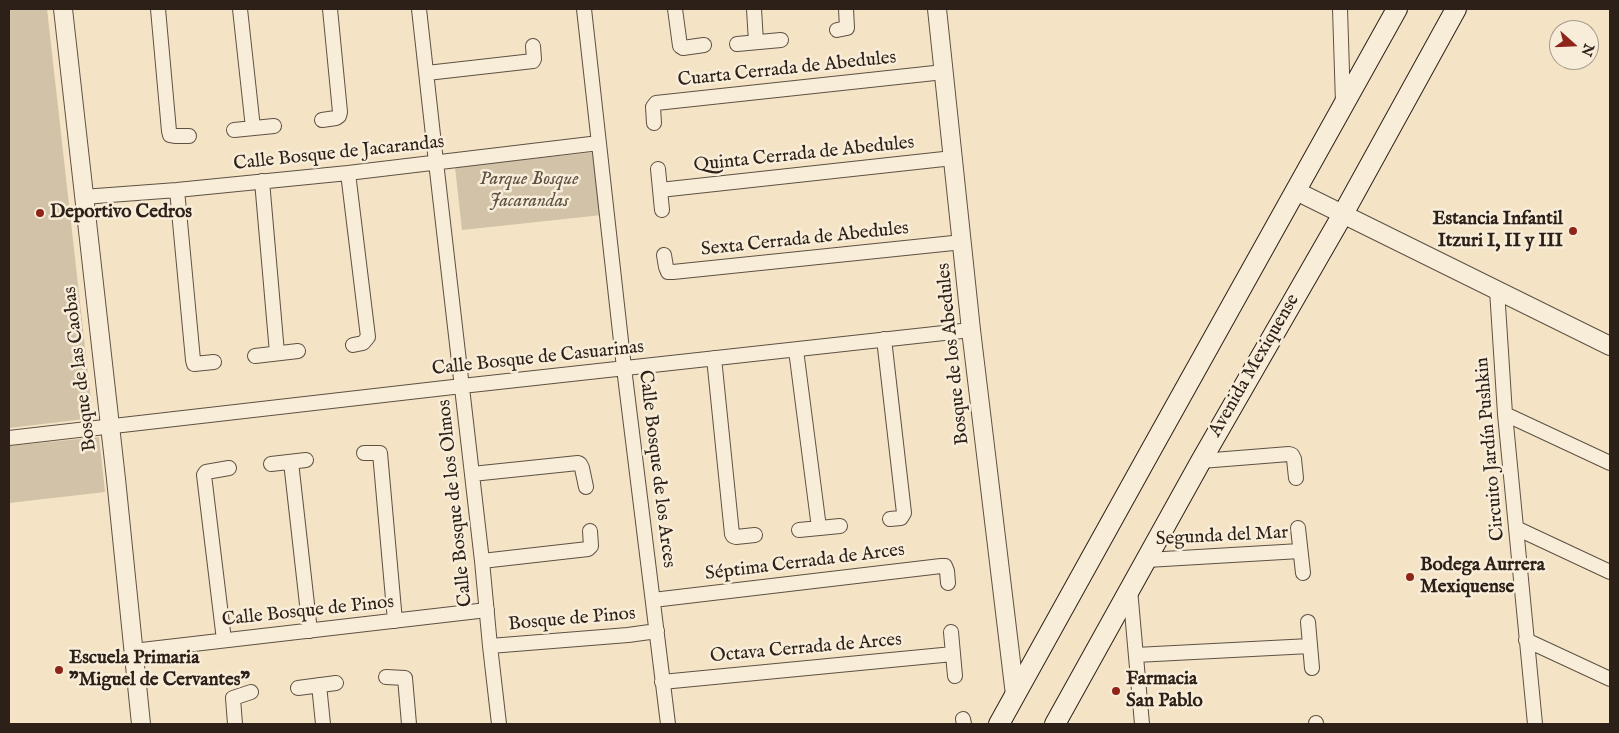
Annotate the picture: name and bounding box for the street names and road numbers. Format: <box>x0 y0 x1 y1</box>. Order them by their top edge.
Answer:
street label: Cuarta Cerrada de Abedules <box>677 47 897 93</box>
street label: Calle Bosque de Jacarandas <box>233 132 445 176</box>
street label: Quinta Cerrada de Abedules <box>693 132 915 178</box>
street label: Sexta Cerrada de Abedules <box>700 218 910 262</box>
street label: Bosque de los Abedules <box>933 262 975 446</box>
street label: Bosque de las Caobas <box>60 285 102 453</box>
street label: Avenida Mexiquense <box>1205 290 1305 442</box>
street label: Calle Bosque de Casuarinas <box>431 337 645 381</box>
street label: Circuito Jardín Pushkin <box>1472 356 1510 542</box>
street label: Calle Bosque de los Arces <box>633 369 679 569</box>
street label: Calle Bosque de los Olmos <box>434 398 478 608</box>
street label: Segunda del Mar <box>1155 522 1289 552</box>
street label: Séptima Cerrada de Arces <box>704 539 906 587</box>
street label: Calle Bosque de Pinos <box>221 592 395 632</box>
street label: Bosque de Pinos <box>507 603 637 637</box>
street label: Octava Cerrada de Arces <box>709 629 903 669</box>

